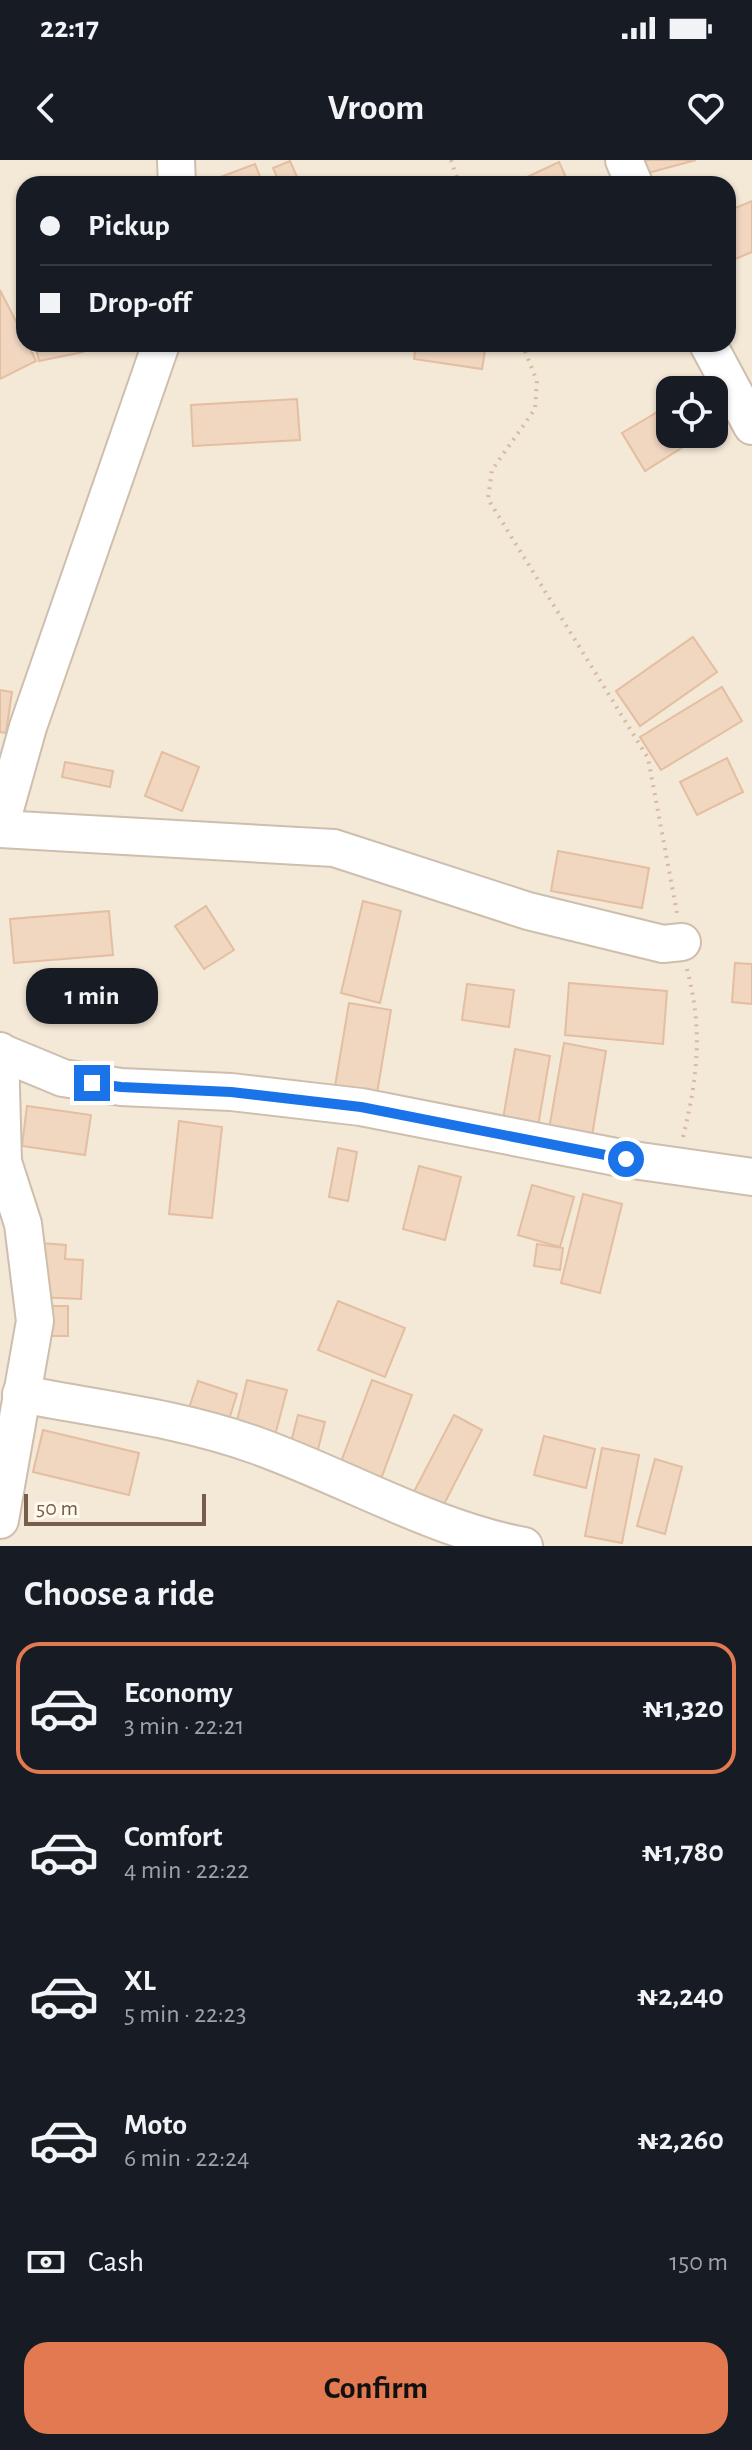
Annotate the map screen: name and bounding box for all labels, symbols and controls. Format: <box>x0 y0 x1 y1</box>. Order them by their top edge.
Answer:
text: 22:17 <box>40 13 99 43</box>
icon: back <box>24 86 68 130</box>
icon: heart <box>684 86 728 130</box>
text: Vroom <box>328 90 424 126</box>
text: Pickup <box>88 211 170 241</box>
text: Drop-off <box>88 288 191 318</box>
map controls <box>656 376 728 448</box>
button: locate <box>656 376 728 448</box>
callout: 1 min <box>26 967 158 1023</box>
text: 1 min <box>65 983 119 1009</box>
route end <box>74 1065 110 1101</box>
route start <box>608 1141 644 1177</box>
scale bar <box>24 1490 206 1526</box>
text: 50 m <box>36 1497 78 1519</box>
text: Choose a ride <box>24 1576 214 1612</box>
icon: car <box>28 1672 100 1744</box>
text: Economy <box>124 1678 233 1708</box>
text: ₦1,320 <box>642 1693 724 1723</box>
text: 3 min · 22:21 <box>124 1713 244 1739</box>
icon: car <box>28 1816 100 1888</box>
text: Comfort <box>124 1822 223 1852</box>
text: ₦1,780 <box>642 1837 724 1867</box>
text: 4 min · 22:22 <box>124 1857 249 1883</box>
icon: car <box>28 1960 100 2032</box>
text: XL <box>124 1966 156 1996</box>
text: ₦2,240 <box>637 1981 724 2011</box>
text: 5 min · 22:23 <box>124 2001 246 2027</box>
icon: car <box>28 2104 100 2176</box>
text: Moto <box>124 2110 187 2140</box>
text: ₦2,260 <box>638 2125 724 2155</box>
text: 6 min · 22:24 <box>124 2145 250 2171</box>
icon: cash <box>24 2240 68 2284</box>
text: Cash <box>88 2247 144 2277</box>
text: 150 m <box>669 2249 728 2275</box>
button: Confirm <box>24 2342 728 2434</box>

